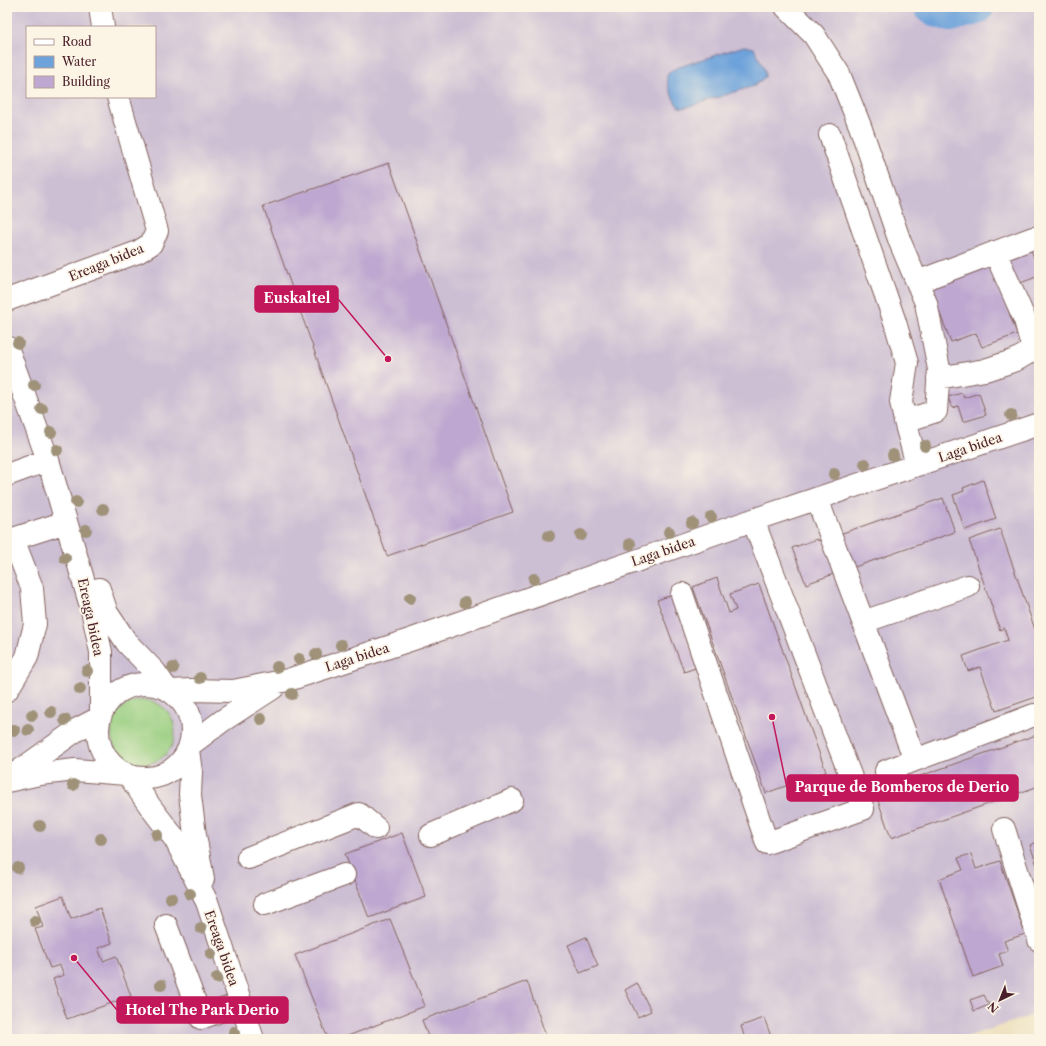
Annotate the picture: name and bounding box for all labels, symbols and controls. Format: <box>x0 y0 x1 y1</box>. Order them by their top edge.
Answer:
legend <box>26 26 156 98</box>
text: Road <box>62 34 92 49</box>
text: Water <box>61 54 96 69</box>
text: Building <box>62 74 110 89</box>
street label: Ereaga bidea <box>66 240 146 284</box>
callout: Euskaltel <box>255 286 338 312</box>
text: Euskaltel <box>264 289 331 307</box>
street label: Laga bidea <box>936 429 1004 465</box>
street label: Laga bidea <box>629 533 697 569</box>
street label: Ereaga bidea <box>75 577 107 658</box>
street label: Laga bidea <box>323 639 391 675</box>
callout: Parque de Bomberos de Derio <box>787 775 1018 801</box>
text: Parque de Bomberos de Derio <box>795 778 1009 796</box>
street label: Ereaga bidea <box>202 908 243 988</box>
north arrow <box>980 980 1020 1020</box>
callout: Hotel The Park Derio <box>117 997 288 1023</box>
text: N <box>985 999 1001 1016</box>
text: Hotel The Park Derio <box>125 1001 279 1019</box>

